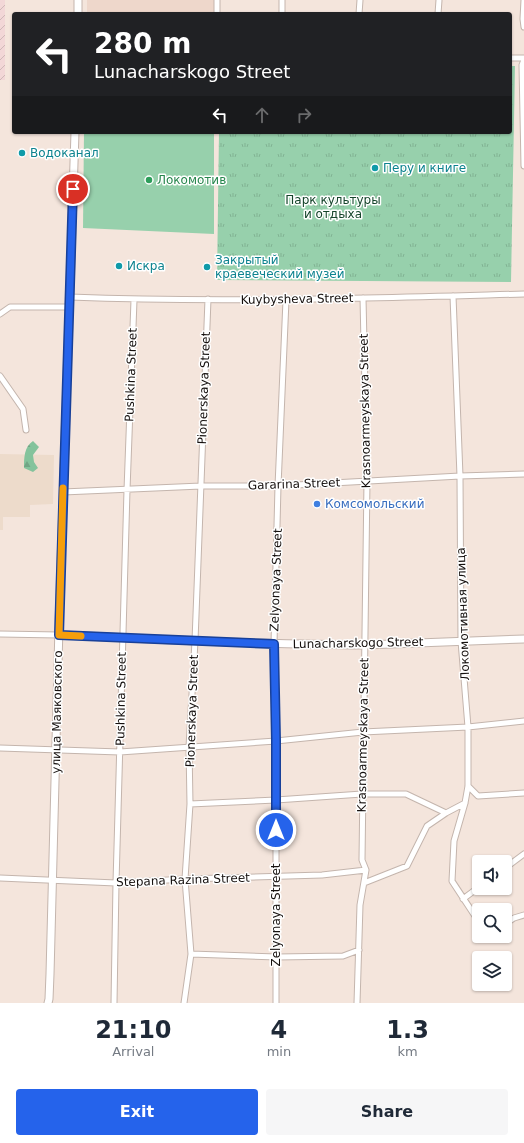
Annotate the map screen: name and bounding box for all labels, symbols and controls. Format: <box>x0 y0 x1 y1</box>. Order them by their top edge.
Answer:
text: 280 m <box>94 27 191 60</box>
icon: left <box>28 28 80 80</box>
text: Lunacharskogo Street <box>94 61 290 82</box>
icon: left <box>209 104 231 126</box>
icon: ahead <box>251 104 273 126</box>
icon: right <box>293 104 315 126</box>
place label: Водоканал <box>30 146 99 160</box>
marker: Водоканал <box>17 148 27 158</box>
place label: Перу и книге <box>383 161 466 175</box>
marker: Перу и книге <box>370 163 380 173</box>
pin <box>56 172 90 206</box>
place label: Локомотив <box>157 173 226 187</box>
marker: Локомотив <box>144 175 154 185</box>
icon: arrive <box>62 178 84 200</box>
park label: Парк культуры и отдыха <box>285 193 381 221</box>
place label: Закрытый краевеческий музей <box>215 253 345 281</box>
place label: Искра <box>127 259 165 273</box>
marker: Искра <box>114 261 124 271</box>
marker: Закрытый краевеческий музей <box>202 262 212 272</box>
street label: Kuybysheva Street <box>241 291 354 307</box>
street label: Pushkina Street <box>122 327 140 422</box>
street label: Pionerskaya Street <box>195 331 213 445</box>
street label: Krasnoarmeyskaya Street <box>357 333 373 488</box>
street label: Gararina Street <box>248 475 341 493</box>
place label: Комсомольский <box>325 497 424 511</box>
marker: Комсомольский <box>312 499 322 509</box>
street label: Zelyonaya Street <box>267 528 285 632</box>
street label: Локомотивная улица <box>454 547 472 681</box>
street label: Lunacharskogo Street <box>292 635 424 651</box>
street label: улица Маяковского <box>49 650 65 774</box>
street label: Pushkina Street <box>113 652 129 746</box>
street label: Pionerskaya Street <box>183 654 201 768</box>
street label: Krasnoarmeyskaya Street <box>355 657 371 812</box>
position arrow <box>255 809 297 851</box>
map controls <box>472 855 512 991</box>
button: sound <box>472 855 512 895</box>
street label: Zelyonaya Street <box>269 863 283 967</box>
street label: Stepana Razina Street <box>116 871 250 889</box>
button: search <box>472 903 512 943</box>
button: layers <box>472 951 512 991</box>
text: 21:10 <box>95 1016 172 1044</box>
text: 4 <box>271 1016 287 1044</box>
text: 1.3 <box>386 1016 429 1044</box>
text: Arrival <box>112 1044 154 1059</box>
text: min <box>267 1044 291 1059</box>
text: km <box>398 1044 418 1059</box>
button: Exit <box>16 1089 258 1135</box>
button: Share <box>266 1089 508 1135</box>

